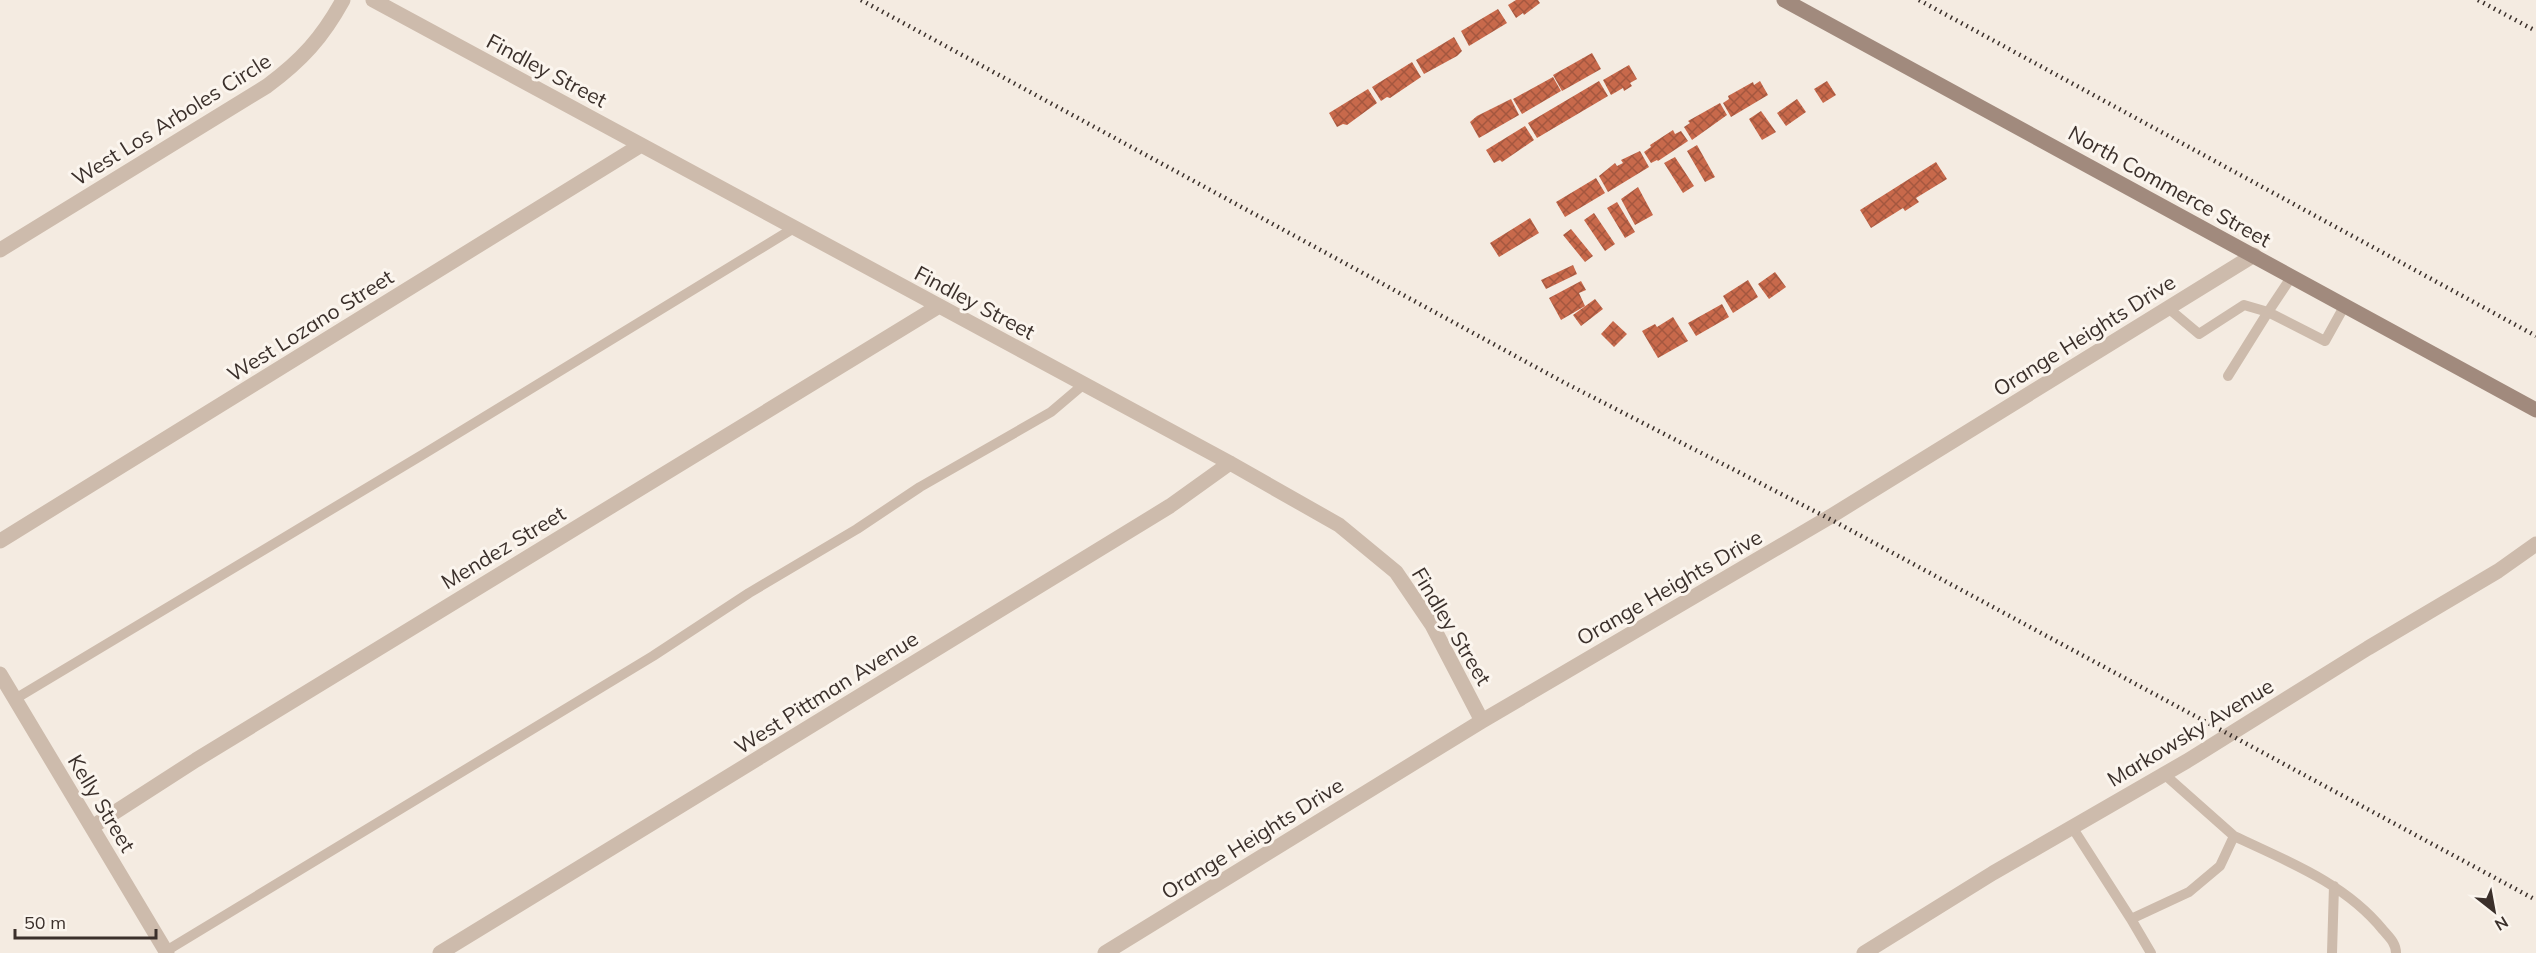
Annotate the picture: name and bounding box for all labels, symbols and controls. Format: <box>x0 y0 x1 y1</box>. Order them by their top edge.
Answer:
street label: Findley Street <box>482 27 612 113</box>
street label: West Los Arboles Circle <box>67 47 275 191</box>
street label: North Commerce Street <box>2064 119 2276 253</box>
street label: Findley Street <box>910 259 1040 345</box>
street label: West Lozano Street <box>222 263 398 387</box>
street label: Orange Heights Drive <box>1988 268 2180 402</box>
street label: Mendez Street <box>436 500 570 594</box>
street label: Orange Heights Drive <box>1572 523 1766 651</box>
street label: Findley Street <box>1407 562 1497 690</box>
street label: West Pittman Avenue <box>729 625 923 759</box>
street label: Markowsky Avenue <box>2102 672 2278 792</box>
street label: Kelly Street <box>63 750 141 856</box>
street label: Orange Heights Drive <box>1156 771 1348 905</box>
north arrow <box>2464 881 2524 941</box>
scale bar <box>15 902 156 940</box>
text: 50 m <box>24 911 66 934</box>
text: N <box>2491 912 2512 936</box>

